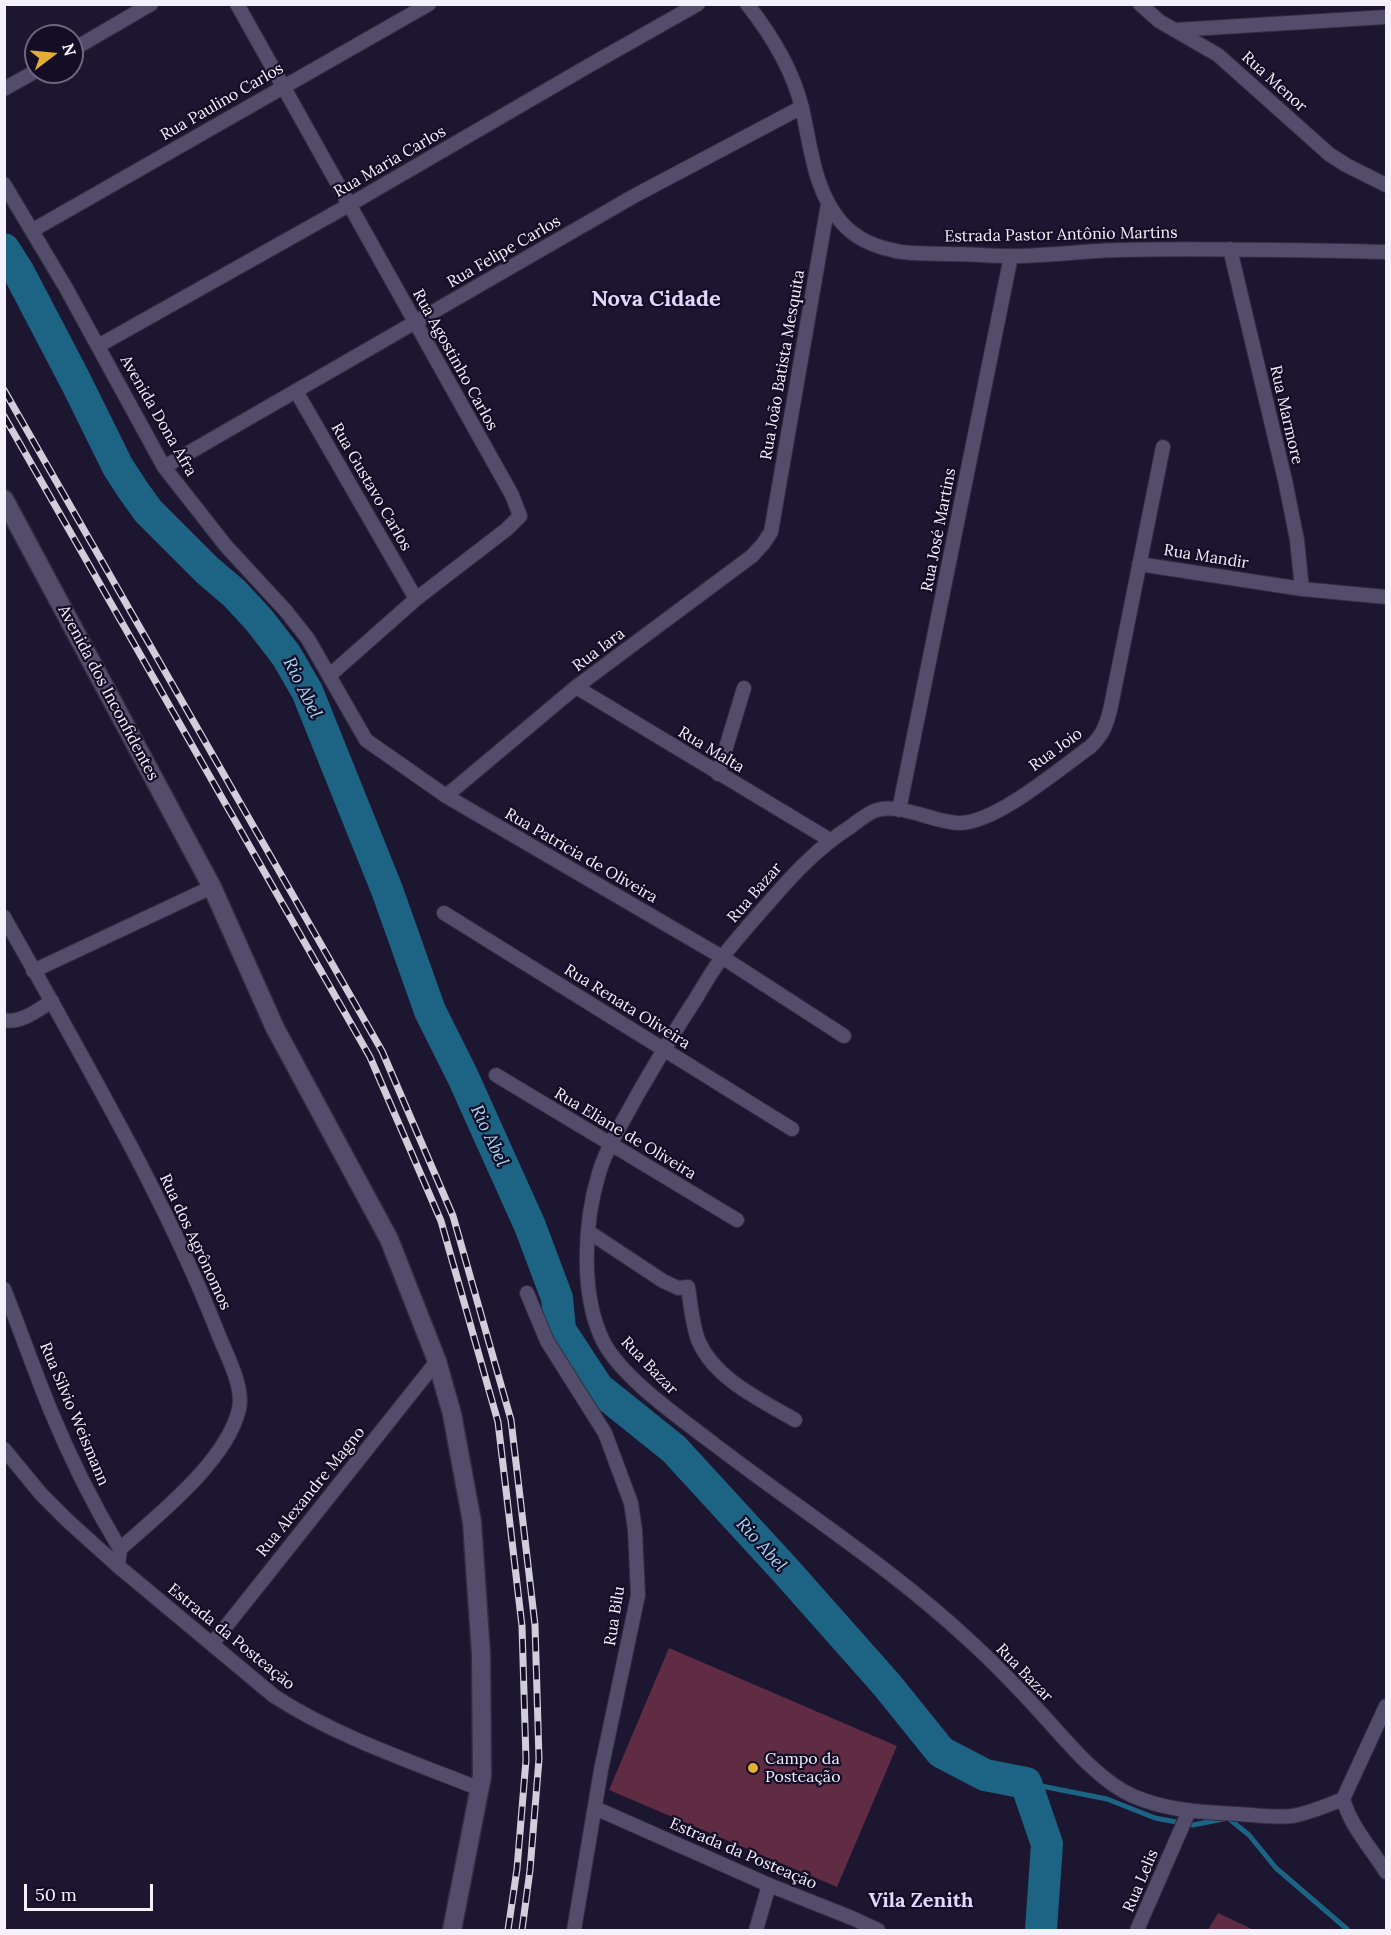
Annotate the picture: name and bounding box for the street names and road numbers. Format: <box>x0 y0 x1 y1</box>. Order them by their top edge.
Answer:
street label: Rua Menor <box>1237 48 1311 116</box>
street label: Rua Paulino Carlos <box>157 59 287 145</box>
street label: Rua Maria Carlos <box>331 122 449 202</box>
street label: Rua Felipe Carlos <box>444 212 564 292</box>
street label: Estrada Pastor Antônio Martins <box>944 223 1178 247</box>
street label: Rua João Batista Mesquita <box>757 268 809 462</box>
street label: Rua Agostinho Carlos <box>408 286 502 434</box>
street label: Avenida Dona Afra <box>116 352 200 480</box>
street label: Rua Marmore <box>1265 364 1307 466</box>
street label: Rua Gustavo Carlos <box>327 420 415 554</box>
street label: Rua José Martins <box>918 467 960 593</box>
street label: Rua Mandir <box>1162 541 1250 573</box>
street label: Avenida dos Inconfidentes <box>54 602 162 784</box>
street label: Rua Iara <box>569 624 629 676</box>
street label: Rua Malta <box>674 723 748 777</box>
street label: Rua Joio <box>1026 724 1086 776</box>
street label: Rua Patricia de Oliveira <box>501 804 661 908</box>
street label: Rua Bazar <box>724 859 786 927</box>
street label: Rua Renata Oliveira <box>560 960 694 1054</box>
street label: Rua Eliane de Oliveira <box>551 1084 699 1184</box>
street label: Rua dos Agrônomos <box>155 1171 235 1313</box>
street label: Rua Bazar <box>617 1333 681 1399</box>
street label: Rua Silvio Weismann <box>35 1339 113 1489</box>
street label: Rua Alexandre Magno <box>253 1423 369 1561</box>
street label: Estrada da Posteação <box>163 1580 299 1694</box>
street label: Rua Bilu <box>601 1585 629 1647</box>
street label: Rua Bazar <box>992 1640 1056 1706</box>
street label: Estrada da Posteação <box>666 1814 820 1894</box>
street label: Rua Lelis <box>1119 1847 1163 1915</box>

